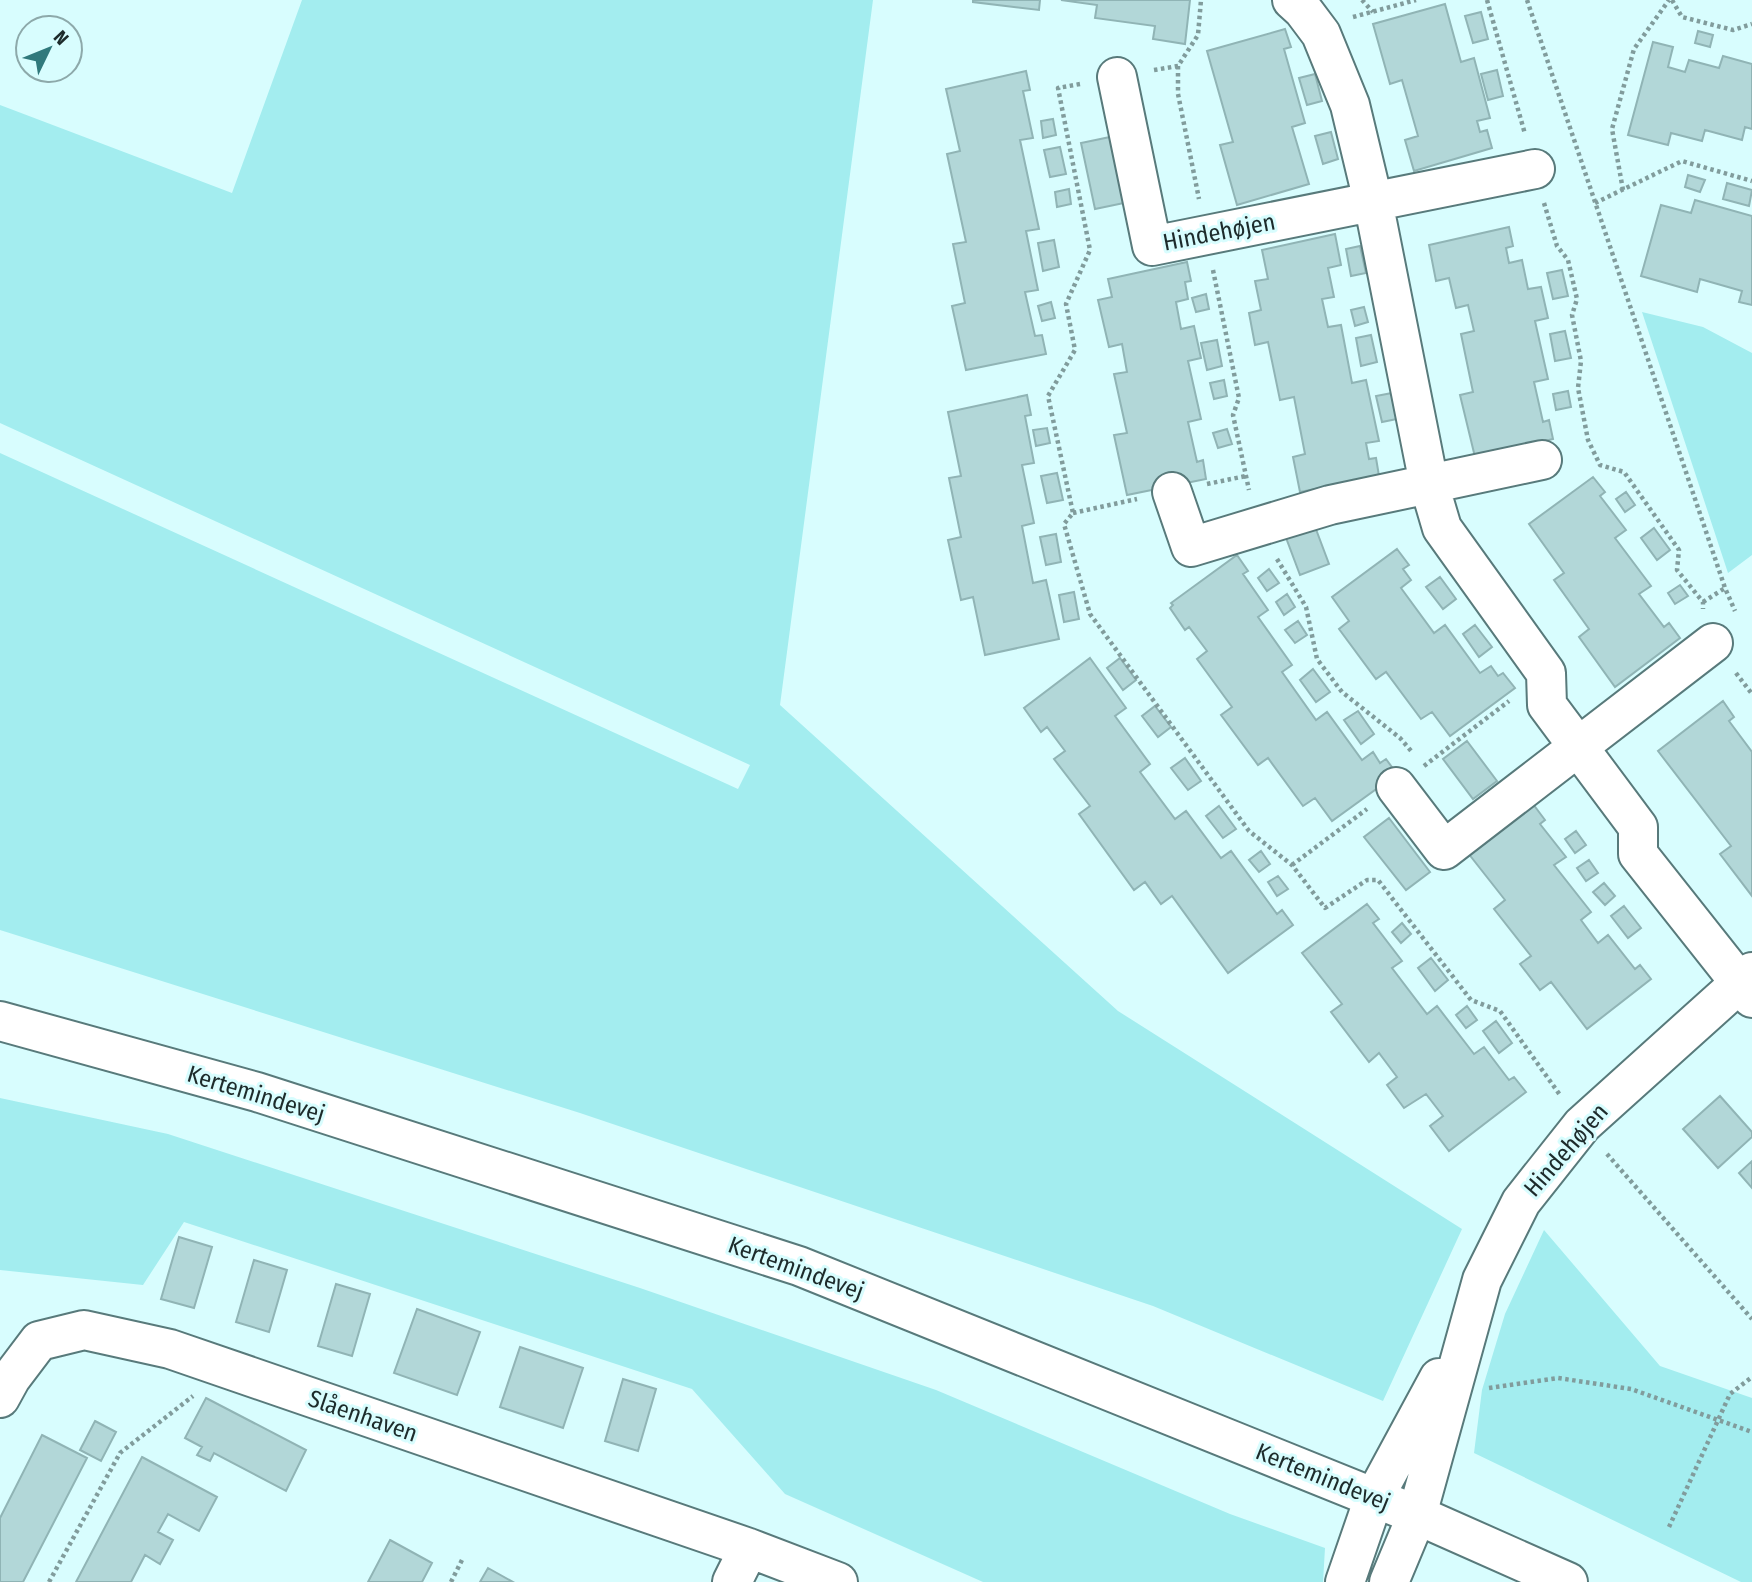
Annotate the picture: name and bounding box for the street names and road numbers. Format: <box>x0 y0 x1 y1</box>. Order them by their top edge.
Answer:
street label: Hindehøjen <box>1160 207 1278 257</box>
street label: Kertemindevej <box>184 1060 328 1128</box>
street label: Hindehøjen <box>1518 1098 1614 1202</box>
street label: Kertemindevej <box>724 1231 868 1305</box>
street label: Slåenhaven <box>305 1384 421 1448</box>
street label: Kertemindevej <box>1252 1437 1394 1517</box>

